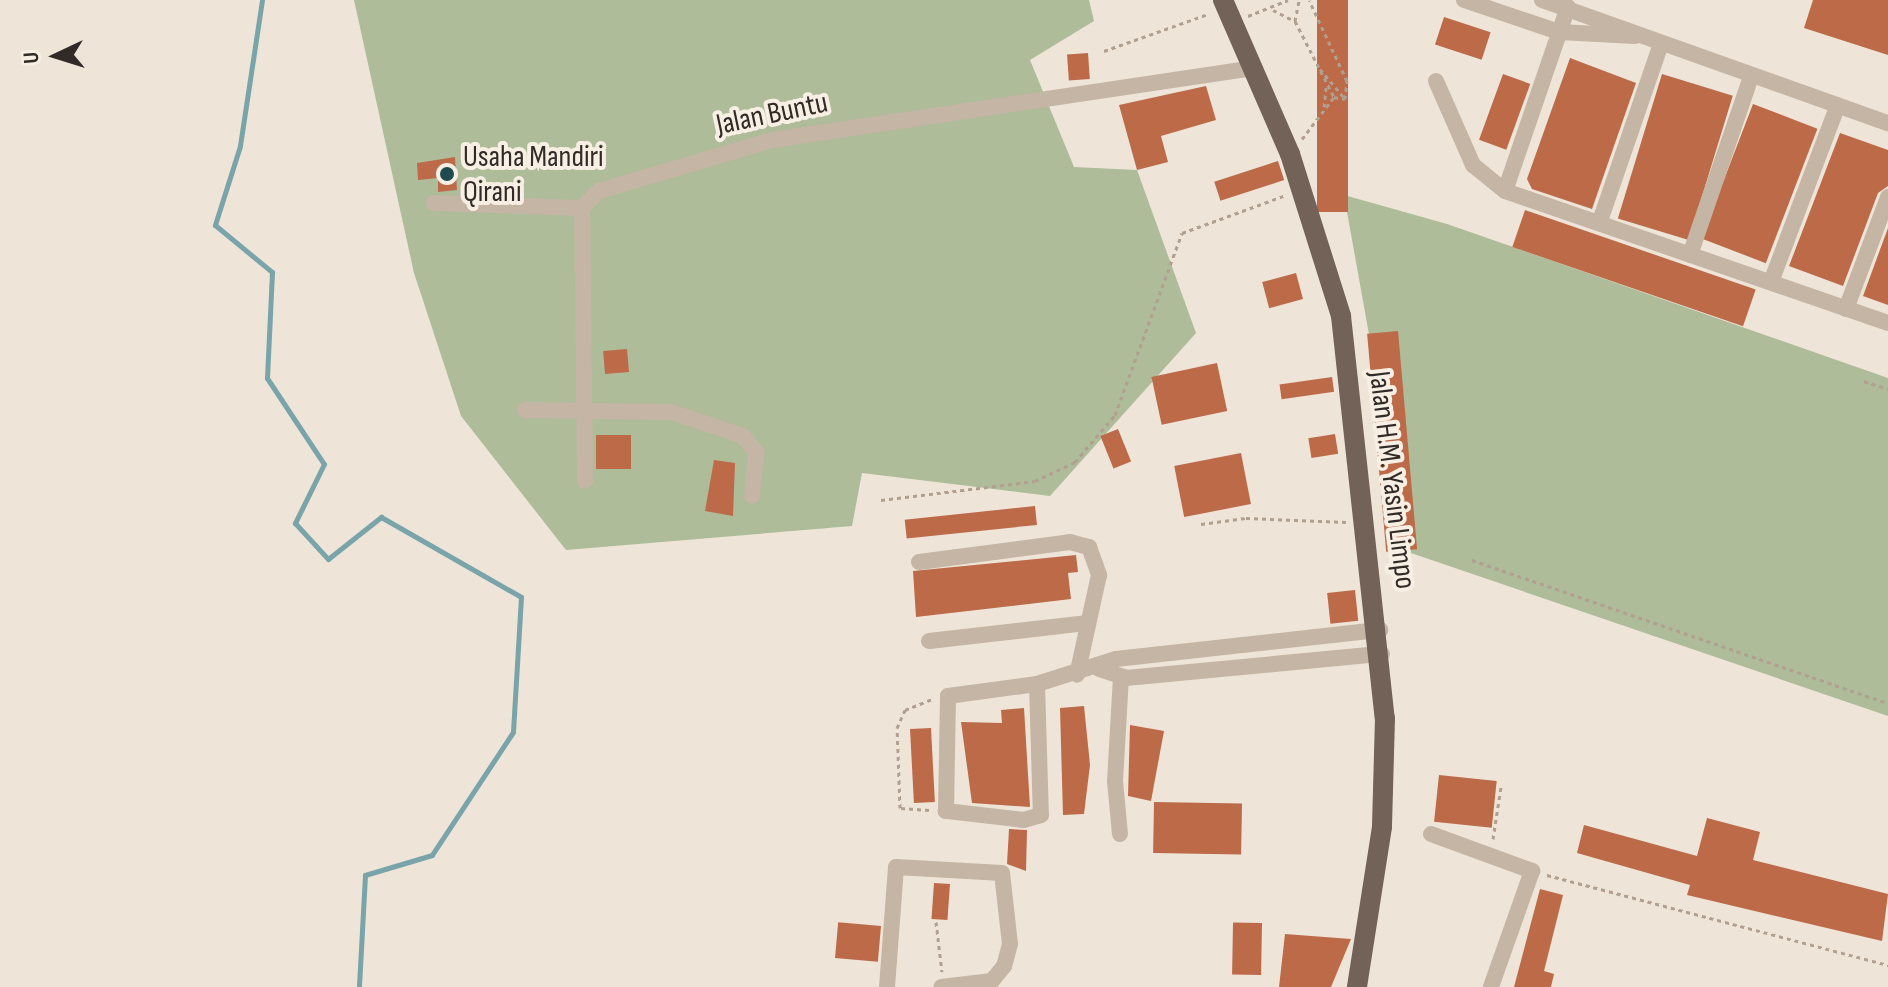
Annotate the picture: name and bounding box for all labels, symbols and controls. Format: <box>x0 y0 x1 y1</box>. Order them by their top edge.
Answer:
north arrow <box>16 16 96 96</box>
text: U <box>18 51 45 64</box>
street label: Jalan Buntu <box>713 85 831 143</box>
place label: Usaha Mandiri Qirani <box>463 139 604 210</box>
marker: Usaha Mandiri Qirani <box>438 165 456 183</box>
street label: Jalan H.M. Yasin Limpo <box>1361 369 1423 591</box>

